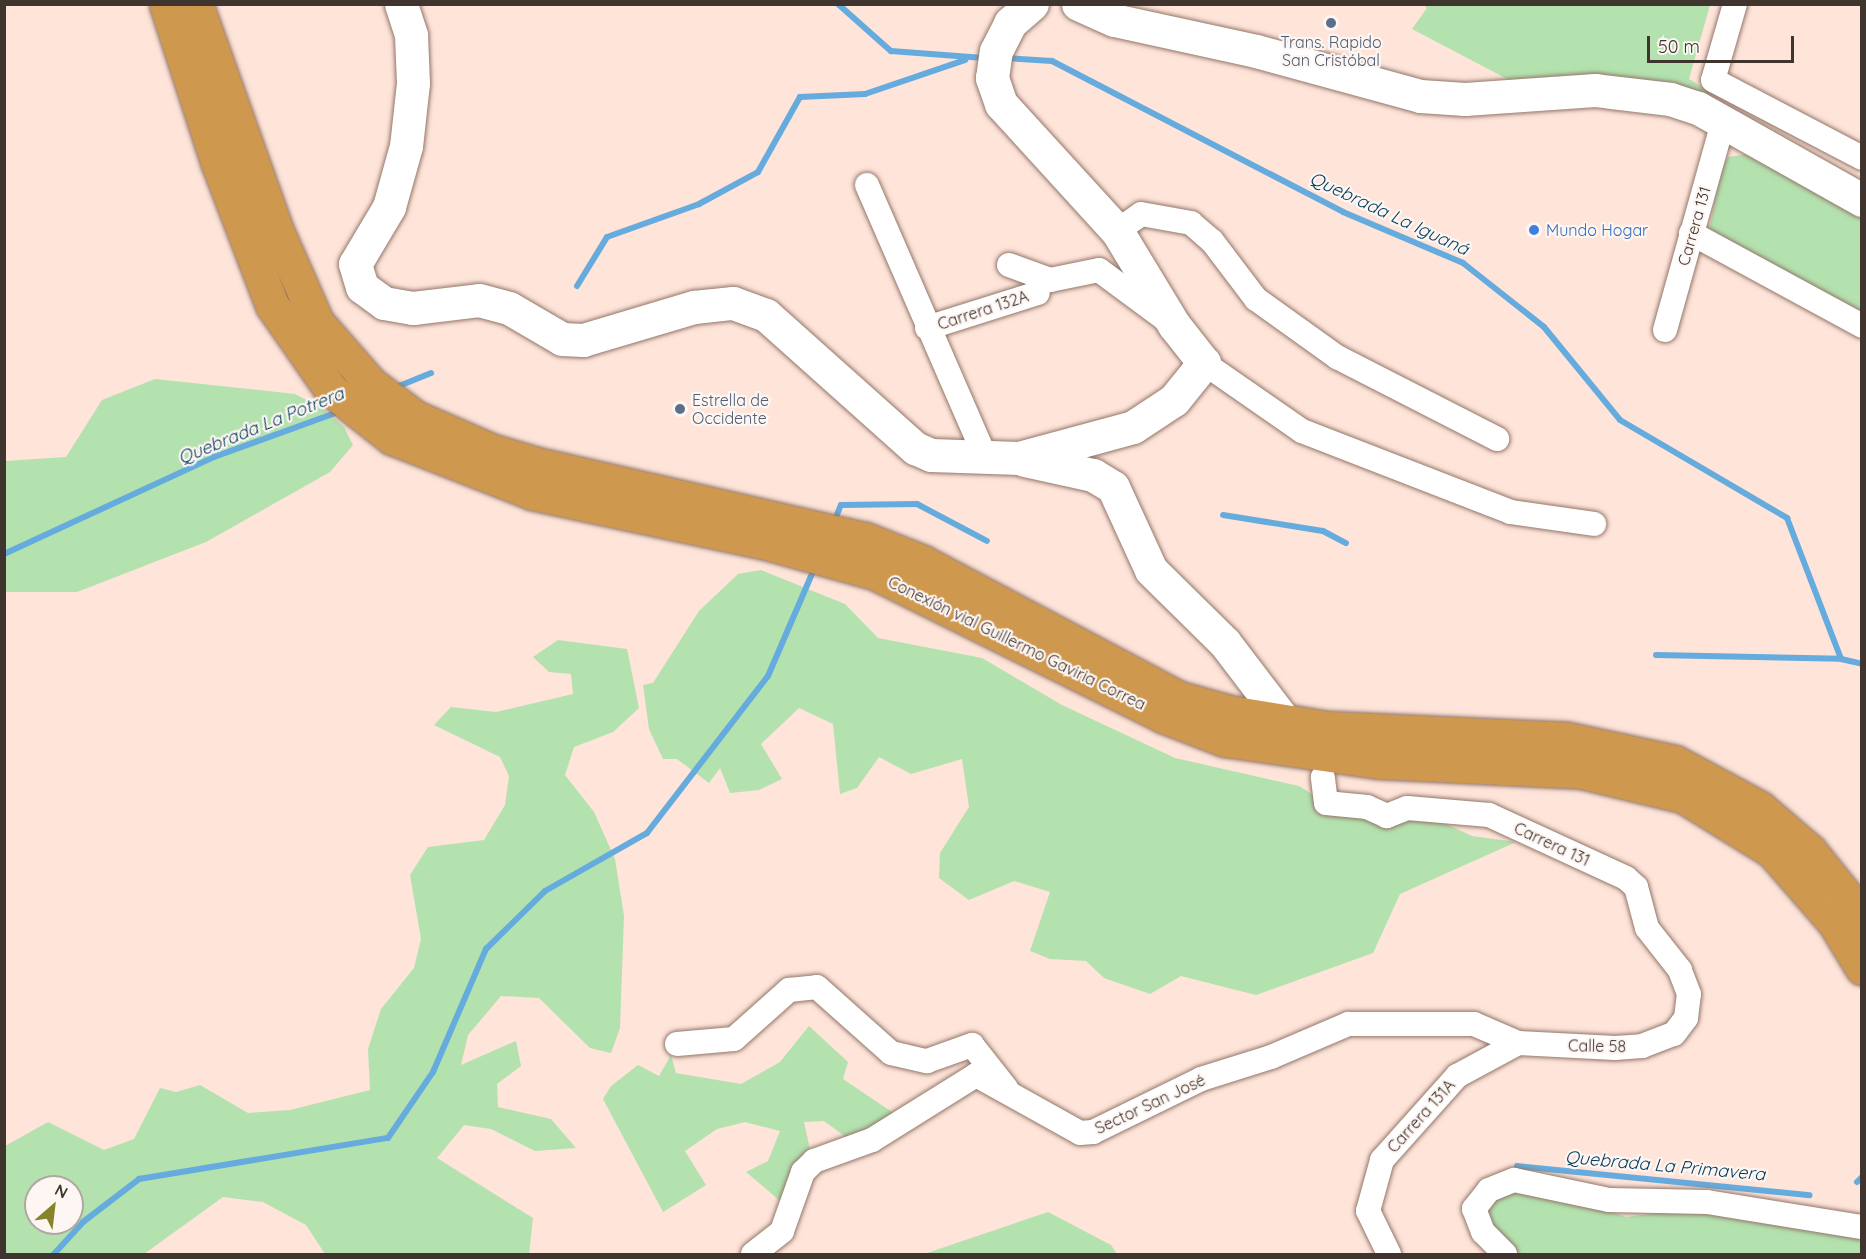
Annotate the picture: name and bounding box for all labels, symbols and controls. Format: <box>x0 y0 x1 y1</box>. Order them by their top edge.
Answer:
marker: Trans. Rapido San Cristóbal <box>1324 16 1338 30</box>
scale bar <box>1650 24 1797 62</box>
place label: Trans. Rapido San Cristóbal <box>1280 32 1382 70</box>
text: 50 m <box>1658 35 1700 58</box>
water label: Quebrada La Iguaná <box>1306 168 1472 260</box>
street label: Carrera 131 <box>1674 184 1714 268</box>
place label: Mundo Hogar <box>1546 220 1648 240</box>
marker: Mundo Hogar <box>1527 223 1541 237</box>
street label: Carrera 132A <box>935 286 1031 334</box>
water label: Quebrada La Potrera <box>175 383 347 469</box>
place label: Estrella de Occidente <box>692 390 769 428</box>
marker: Estrella de Occidente <box>673 402 687 416</box>
street label: Conexión vial Guillermo Gaviria Correa <box>885 572 1149 714</box>
street label: Carrera 131 <box>1511 818 1593 870</box>
street label: Calle 58 <box>1568 1036 1626 1056</box>
street label: Sector San José <box>1092 1070 1208 1138</box>
street label: Carrera 131A <box>1383 1075 1459 1157</box>
water label: Quebrada La Primavera <box>1564 1146 1766 1186</box>
north arrow <box>24 1175 84 1235</box>
text: N <box>52 1179 71 1202</box>

